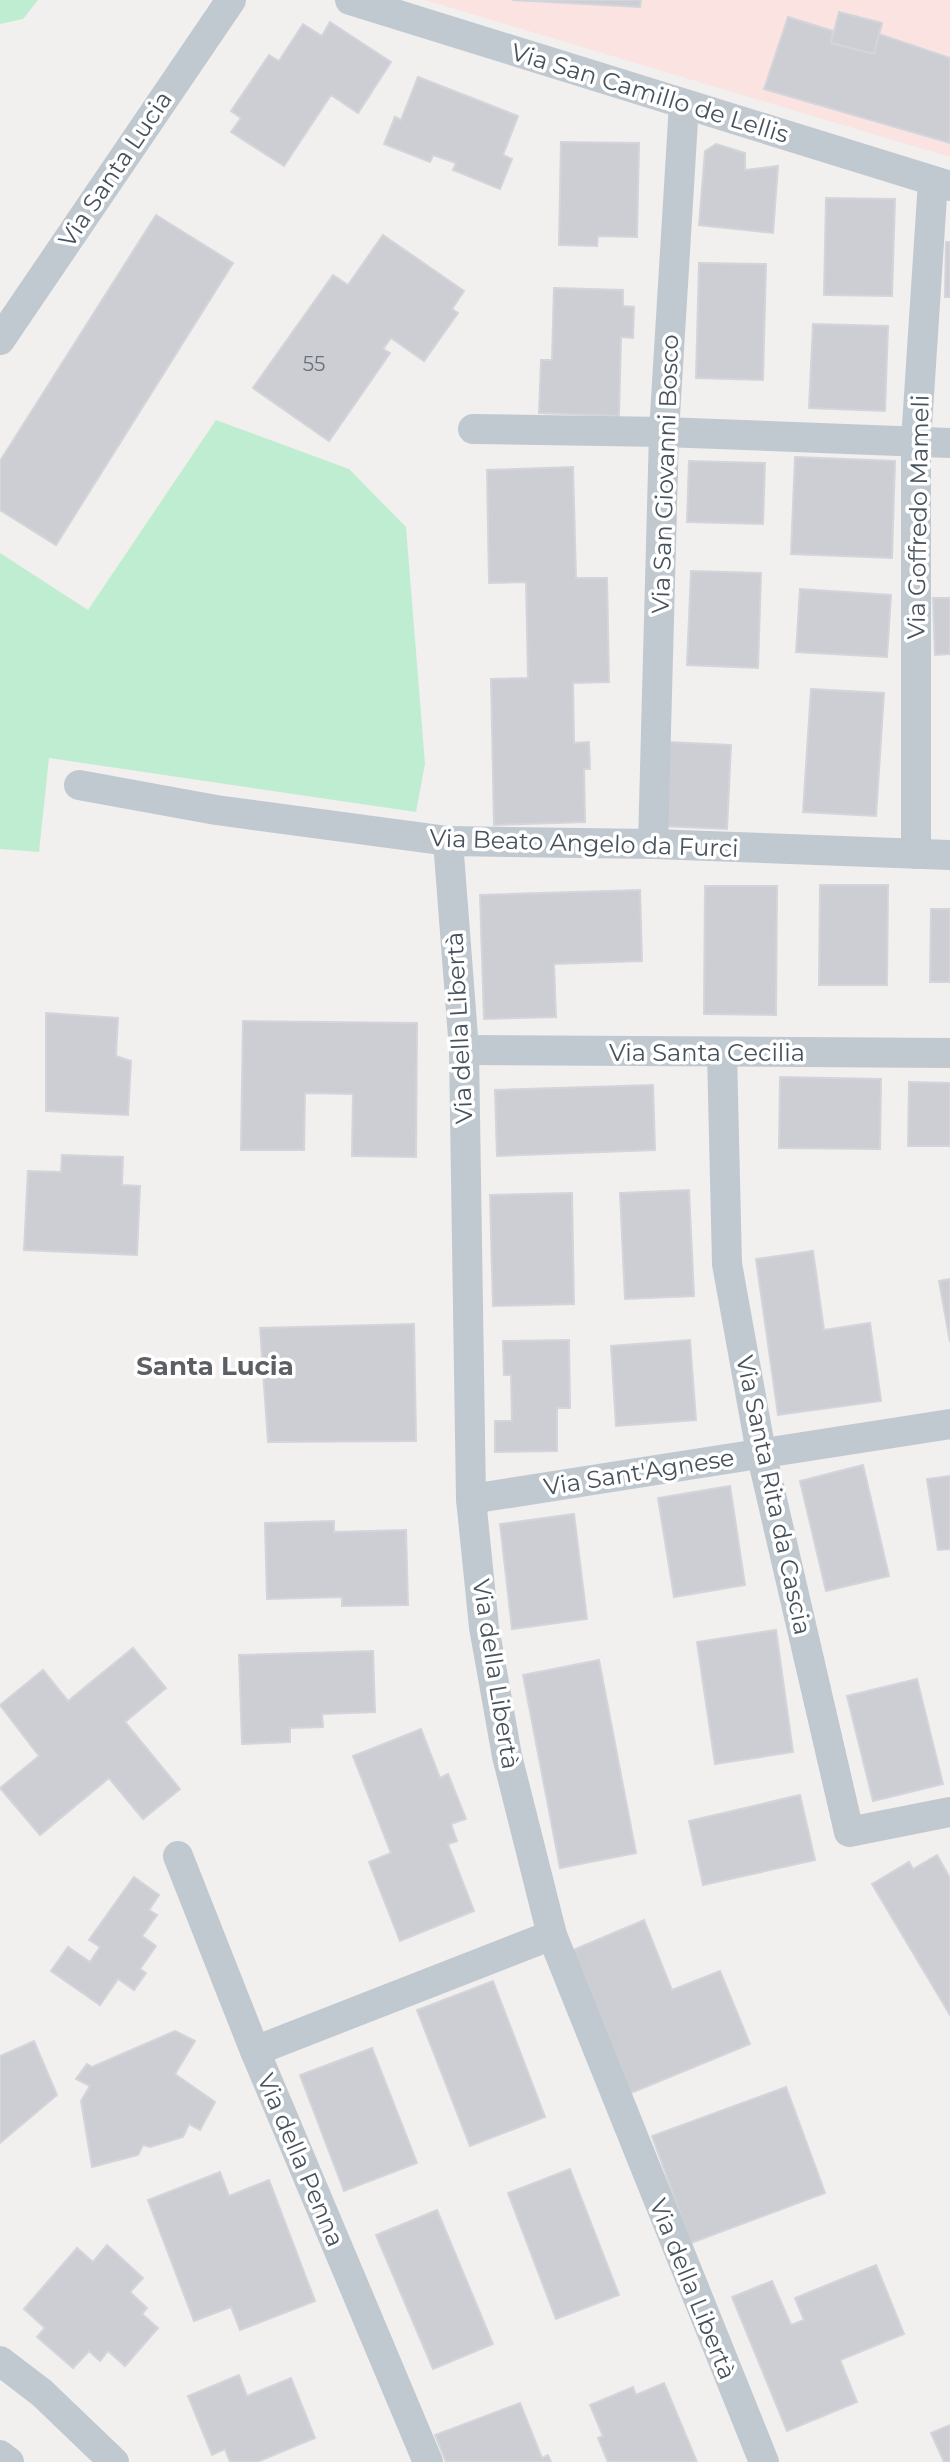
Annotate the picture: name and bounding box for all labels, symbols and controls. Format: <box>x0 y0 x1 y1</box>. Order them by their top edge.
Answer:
street label: Via San Camillo de Lellis <box>508 37 792 149</box>
street label: Via Santa Lucia <box>52 85 178 253</box>
street label: Via San Giovanni Bosco <box>646 334 684 614</box>
house number: 55 <box>303 352 325 376</box>
street label: Via Goffredo Mameli <box>901 394 935 640</box>
street label: Via Beato Angelo da Furci <box>429 823 739 863</box>
street label: Via della Libertà <box>439 931 479 1125</box>
street label: Via Santa Cecilia <box>609 1038 805 1067</box>
district label: Santa Lucia <box>136 1350 294 1382</box>
street label: Via Santa Rita da Cascia <box>730 1353 818 1637</box>
street label: Via Sant'Agnese <box>542 1443 736 1501</box>
street label: Via della Libertà <box>467 1577 525 1771</box>
street label: Via della Penna <box>251 2069 351 2251</box>
street label: Via della Libertà <box>644 2194 742 2384</box>

